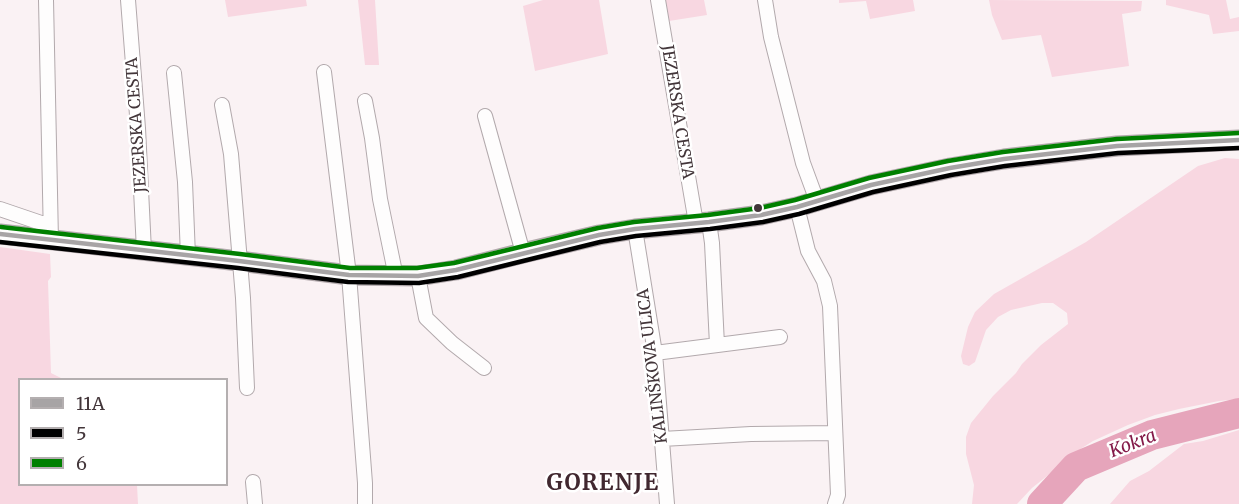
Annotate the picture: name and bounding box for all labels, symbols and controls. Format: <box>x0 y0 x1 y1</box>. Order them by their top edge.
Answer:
street label: JEZERSKA CESTA <box>657 43 697 181</box>
street label: JEZERSKA CESTA <box>123 57 151 193</box>
unlabelled marker <box>752 202 764 214</box>
street label: KALINŠKOVA ULICA <box>634 287 672 445</box>
legend <box>18 378 228 486</box>
text: 11A <box>76 392 105 415</box>
text: 5 <box>76 422 87 445</box>
water label: Kokra <box>1106 425 1160 463</box>
text: 6 <box>76 452 87 475</box>
district label: GORENJE <box>546 471 660 497</box>

